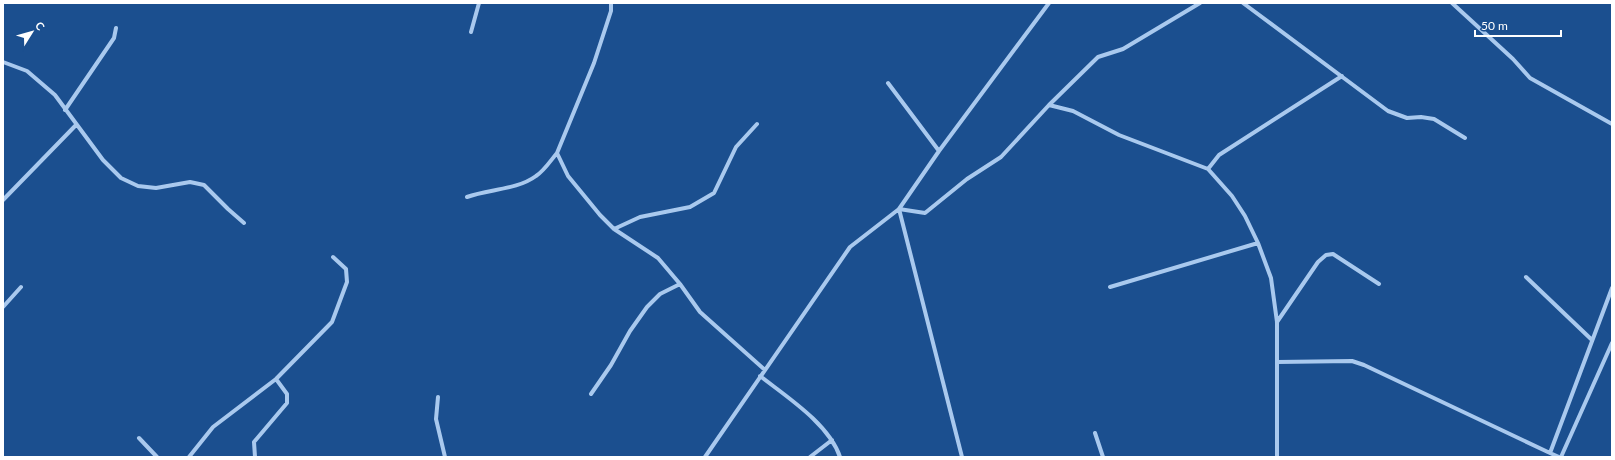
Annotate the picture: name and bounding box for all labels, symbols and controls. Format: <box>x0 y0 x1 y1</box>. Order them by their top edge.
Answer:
north arrow <box>12 12 52 52</box>
scale bar <box>1475 12 1561 38</box>
text: 50 m <box>1481 18 1508 33</box>
text: С <box>33 19 48 33</box>

